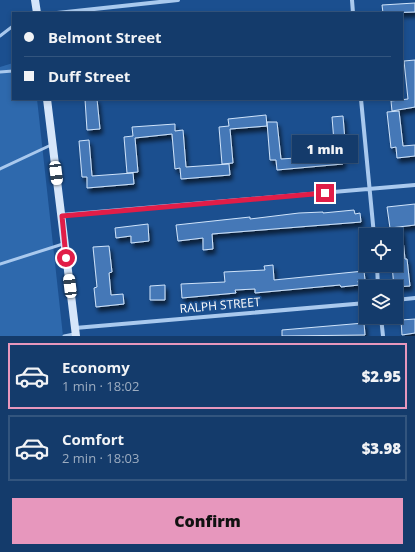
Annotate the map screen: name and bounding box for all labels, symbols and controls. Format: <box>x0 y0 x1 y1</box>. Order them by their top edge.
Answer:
text: Belmont Street <box>48 27 162 47</box>
text: Duff Street <box>48 66 130 86</box>
callout: 1 min <box>292 135 358 163</box>
text: 1 min <box>307 140 343 158</box>
car <box>49 160 63 186</box>
route end <box>316 184 334 202</box>
map controls <box>359 228 403 324</box>
button: locate <box>359 228 403 272</box>
route start <box>57 249 75 267</box>
car <box>63 273 77 299</box>
button: layers <box>359 280 403 324</box>
street label: RALPH STREET <box>179 293 261 317</box>
text: Economy <box>62 357 130 377</box>
icon: car <box>14 358 50 394</box>
text: $2.95 <box>362 366 401 386</box>
text: 1 min · 18:02 <box>62 377 139 395</box>
text: Comfort <box>62 429 124 449</box>
icon: car <box>14 430 50 466</box>
text: $3.98 <box>362 438 401 458</box>
text: 2 min · 18:03 <box>62 449 139 467</box>
button: Confirm <box>12 498 403 544</box>

